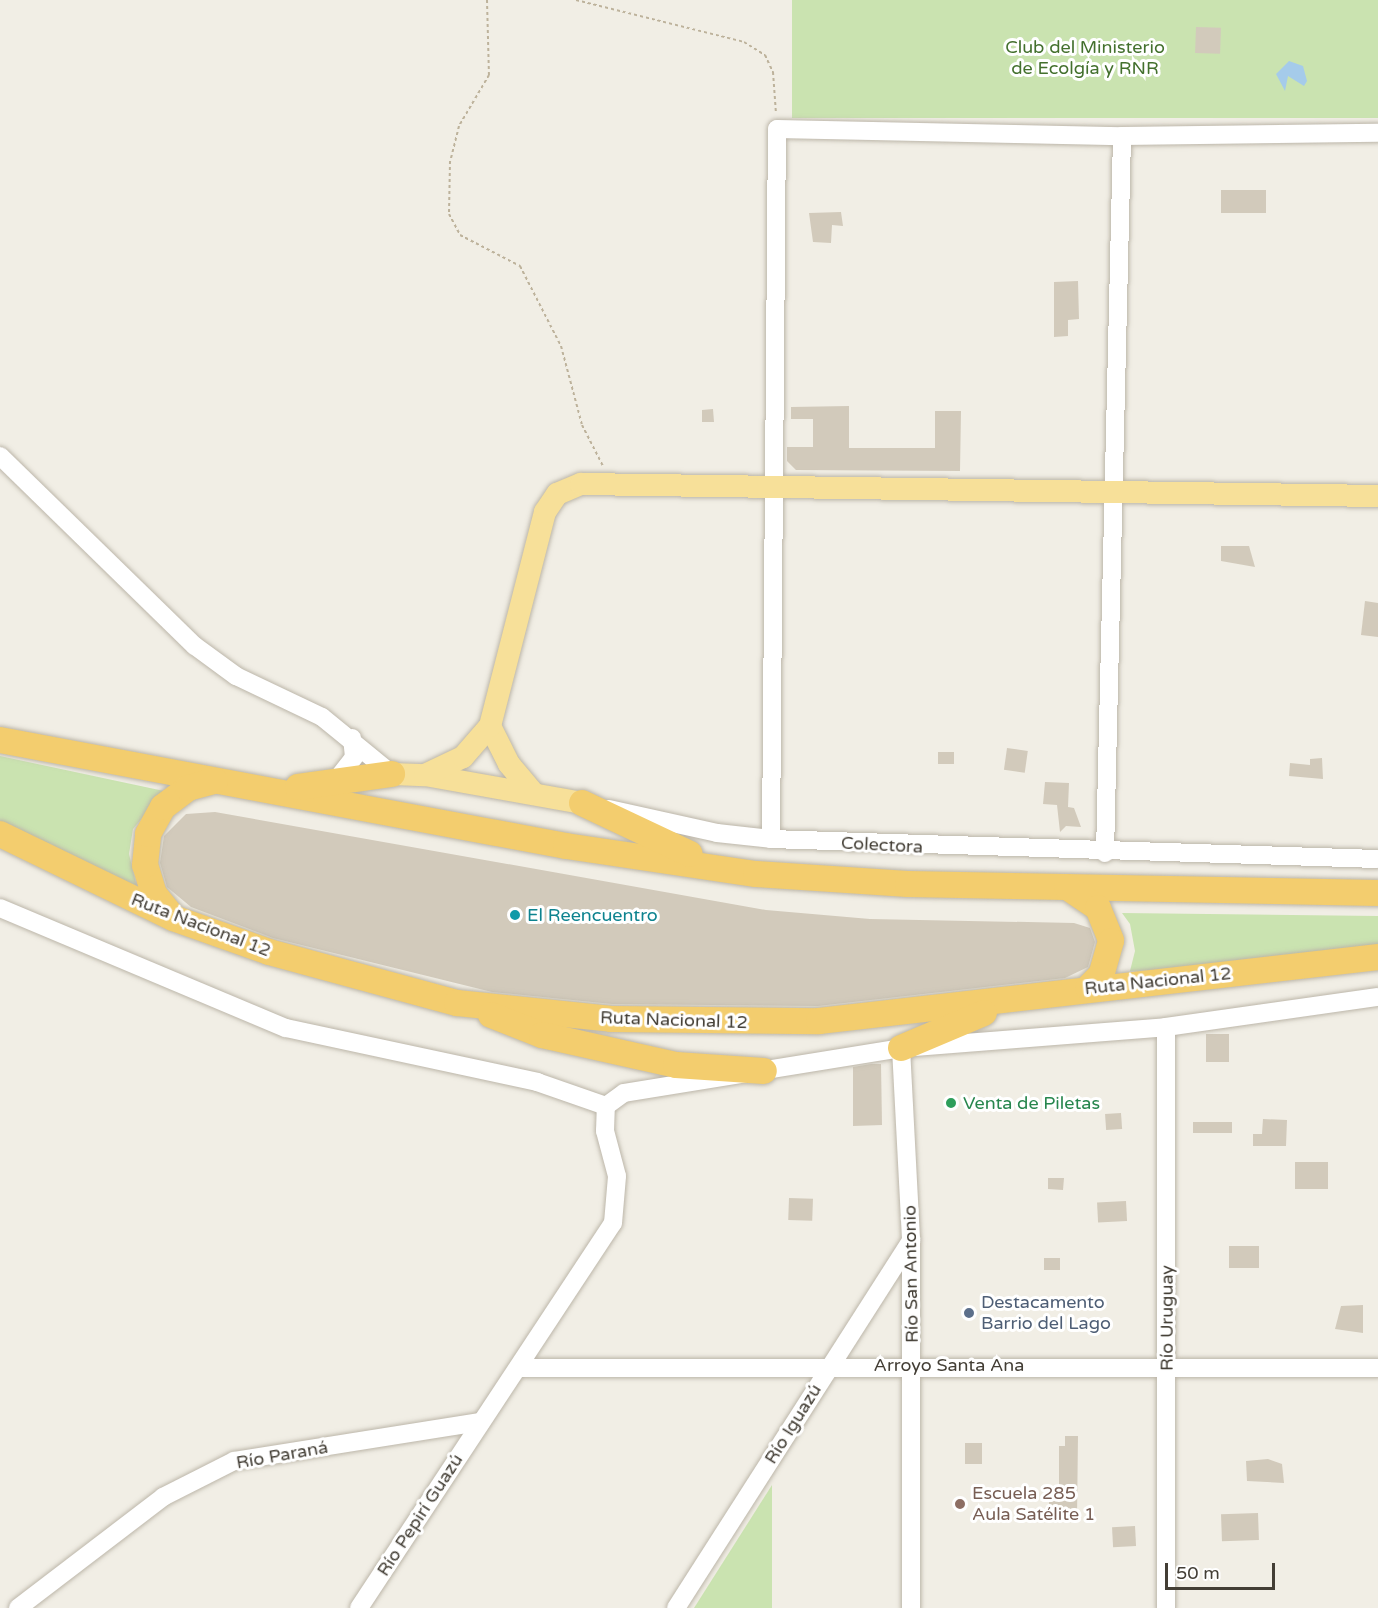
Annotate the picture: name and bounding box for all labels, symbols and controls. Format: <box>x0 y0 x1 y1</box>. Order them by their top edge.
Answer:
park label: Club del Ministerio de Ecolgía y RNR <box>1005 37 1165 80</box>
street label: Colectora <box>840 832 924 858</box>
street label: Ruta Nacional 12 <box>128 888 274 962</box>
place label: El Reencuentro <box>527 904 658 926</box>
marker: El Reencuentro <box>508 908 522 922</box>
street label: Ruta Nacional 12 <box>1083 963 1233 999</box>
street label: Ruta Nacional 12 <box>600 1007 748 1033</box>
place label: Venta de Piletas <box>963 1092 1100 1114</box>
marker: Venta de Piletas <box>944 1096 958 1110</box>
street label: Río San Antonio <box>899 1205 923 1343</box>
street label: Río Uruguay <box>1156 1265 1178 1371</box>
place label: Destacamento Barrio del Lago <box>981 1292 1111 1334</box>
marker: Destacamento Barrio del Lago <box>962 1306 976 1320</box>
street label: Arroyo Santa Ana <box>874 1354 1024 1376</box>
street label: Río Iguazú <box>760 1380 826 1468</box>
street label: Río Paraná <box>234 1436 330 1474</box>
street label: Río Pepirí Guazú <box>372 1450 468 1580</box>
place label: Escuela 285 Aula Satélite 1 <box>972 1483 1095 1526</box>
marker: Escuela 285 Aula Satélite 1 <box>953 1497 967 1511</box>
scale bar <box>1168 1551 1278 1589</box>
text: 50 m <box>1176 1562 1220 1584</box>

